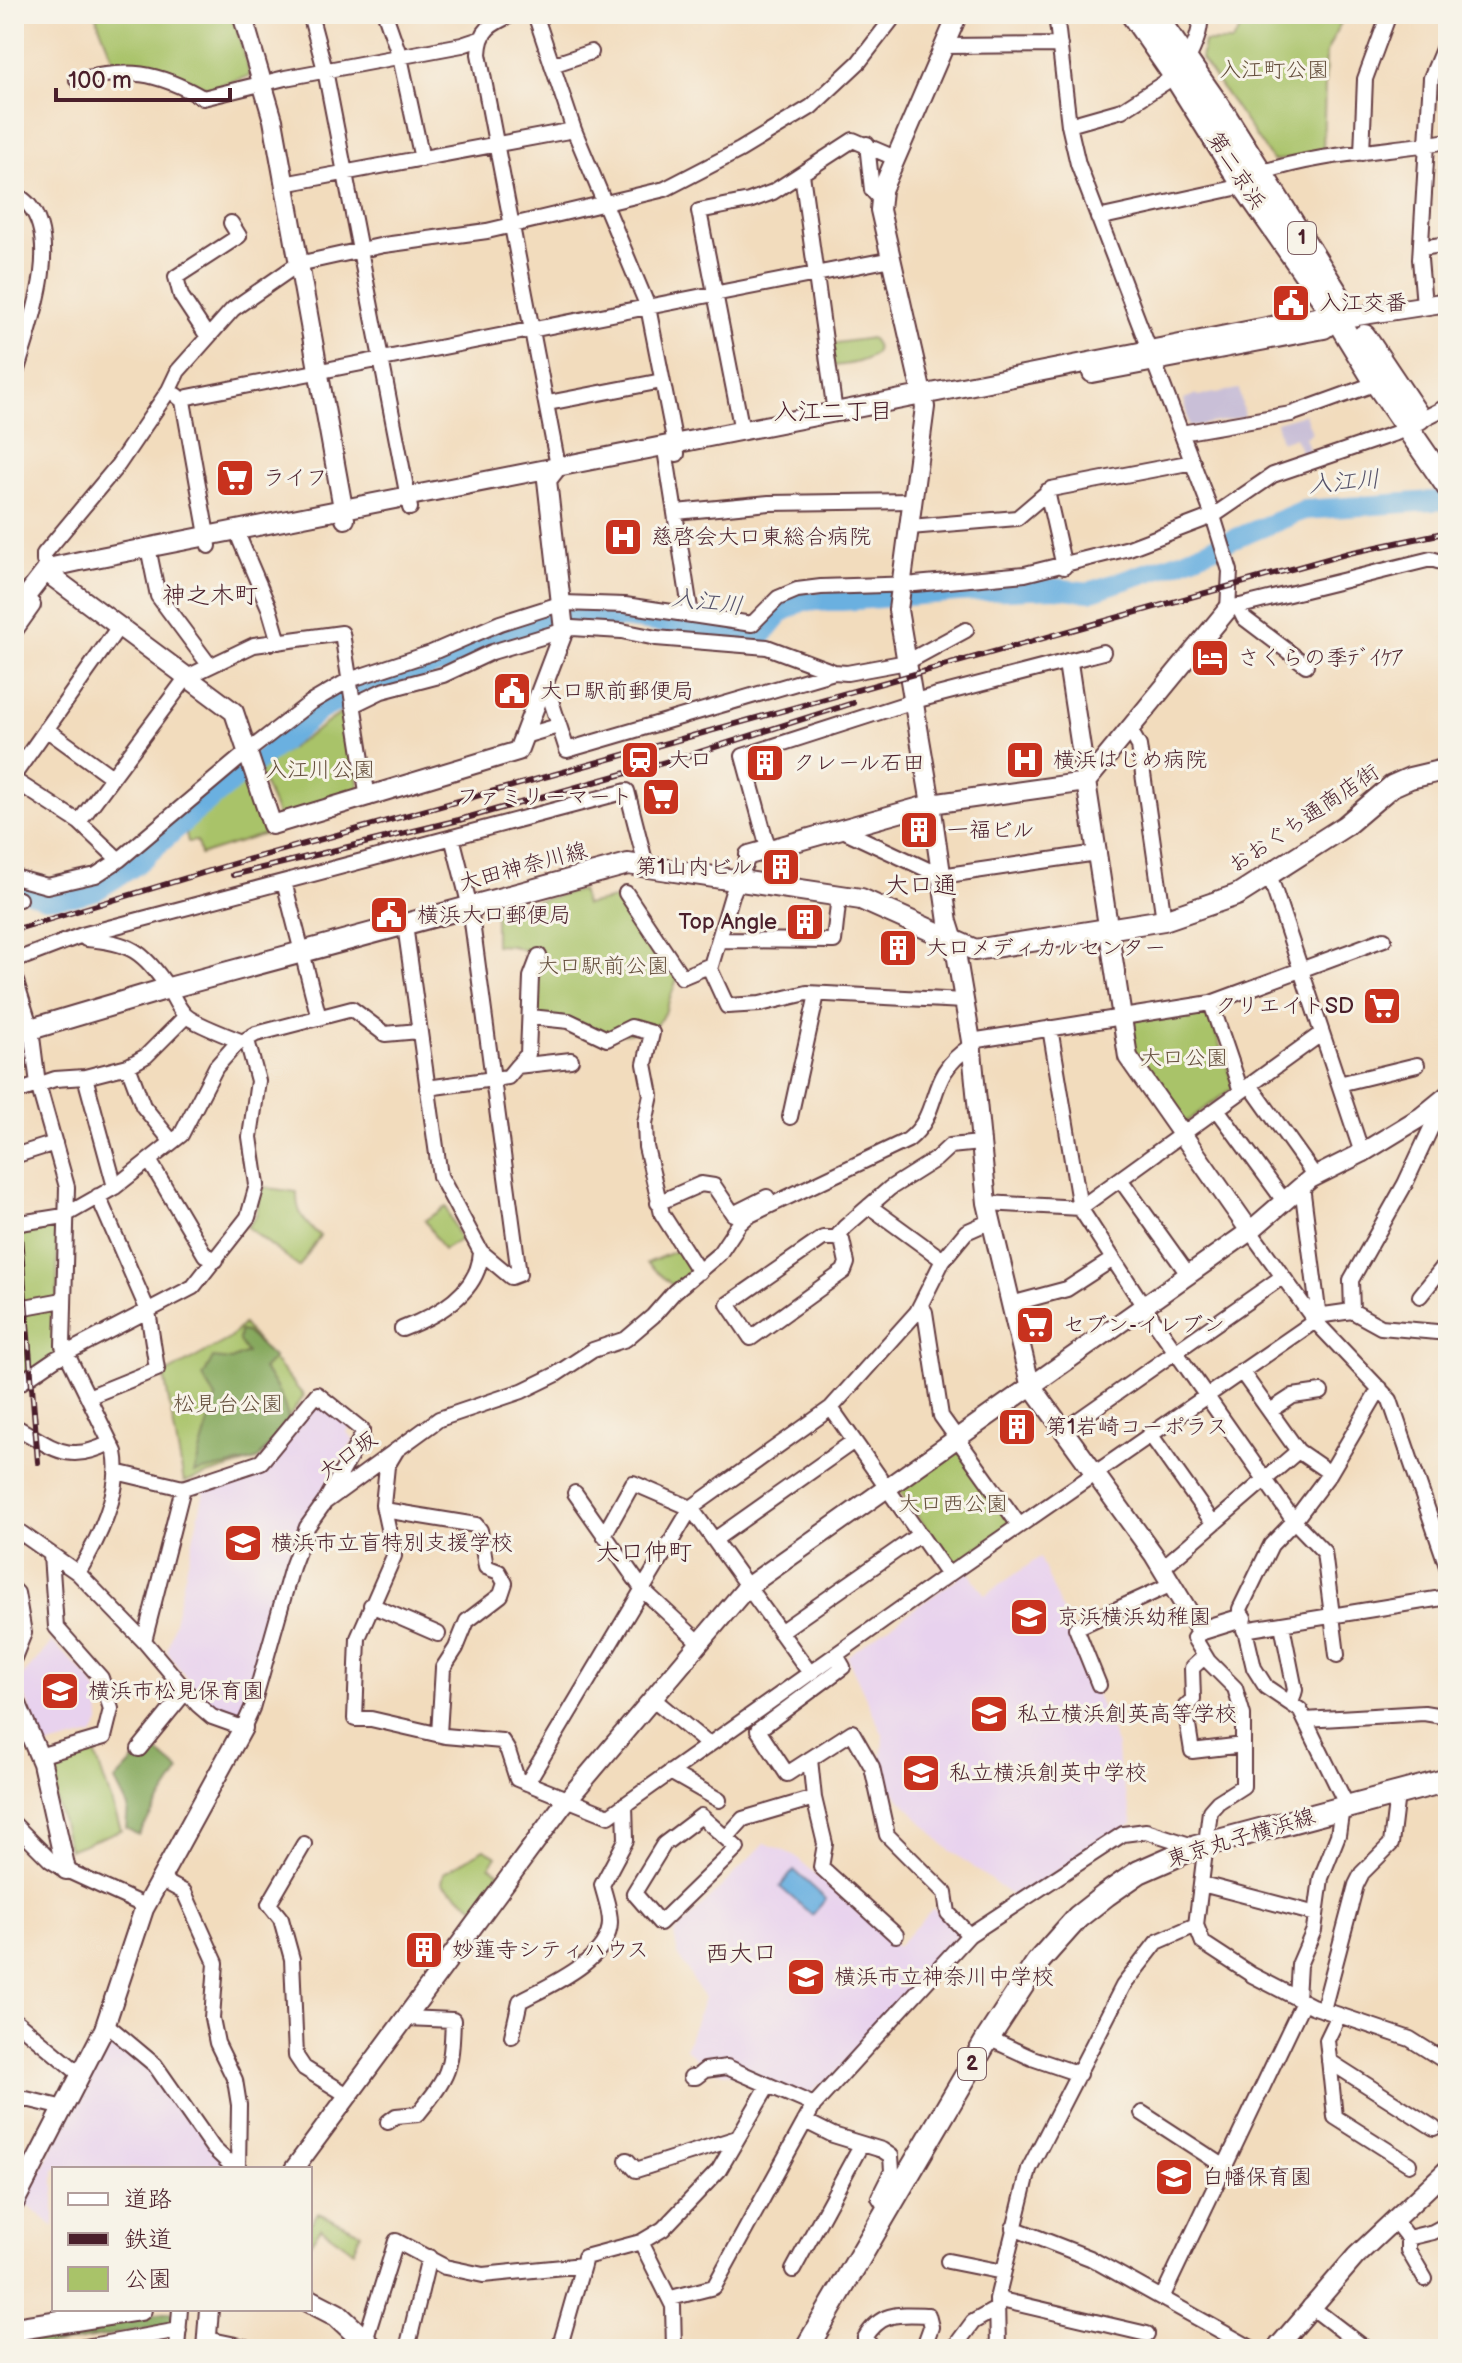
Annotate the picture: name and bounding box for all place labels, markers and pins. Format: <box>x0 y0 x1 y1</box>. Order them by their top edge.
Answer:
public building icon: 入江交番 <box>1270 282 1312 324</box>
place label: 入江交番 <box>1319 290 1407 317</box>
supermarket icon: ライフ <box>214 457 256 499</box>
place label: ライフ <box>263 465 328 492</box>
hospital icon: 慈啓会大口東総合病院 <box>602 516 644 558</box>
place label: 慈啓会大口東総合病院 <box>651 524 871 551</box>
hotel icon: さくらの季ﾃﾞｲｹｱ <box>1189 637 1231 679</box>
place label: さくらの季ﾃﾞｲｹｱ <box>1238 645 1403 672</box>
public building icon: 大口駅前郵便局 <box>491 670 533 712</box>
place label: 大口駅前郵便局 <box>540 678 694 705</box>
station icon: 大口 <box>619 739 661 781</box>
hospital icon: 横浜はじめ病院 <box>1004 739 1046 781</box>
building icon: クレール石田 <box>744 742 786 784</box>
place label: 大口 <box>668 747 712 774</box>
place label: 横浜はじめ病院 <box>1053 747 1207 774</box>
place label: クレール石田 <box>793 750 925 777</box>
supermarket icon: ファミリーマート <box>640 776 682 818</box>
place label: ファミリーマート <box>457 784 633 811</box>
building icon: 一福ビル <box>898 809 940 851</box>
place label: 一福ビル <box>947 817 1035 844</box>
building icon: 第1山内ビル <box>760 846 802 888</box>
place label: 第1山内ビル <box>635 854 753 881</box>
public building icon: 横浜大口郵便局 <box>368 894 410 936</box>
building icon: Top Angle <box>784 901 826 943</box>
place label: 横浜大口郵便局 <box>417 902 571 929</box>
place label: Top Angle <box>679 909 777 936</box>
building icon: 大口メディカルセンター <box>877 927 919 969</box>
place label: 大口メディカルセンター <box>926 935 1166 962</box>
supermarket icon: クリエイトSD <box>1361 985 1403 1027</box>
place label: クリエイトSD <box>1215 993 1354 1020</box>
supermarket icon: セブン-イレブン <box>1014 1304 1056 1346</box>
place label: セブン-イレブン <box>1063 1312 1225 1339</box>
building icon: 第1岩崎コーポラス <box>996 1406 1038 1448</box>
place label: 第1岩崎コーポラス <box>1045 1414 1229 1441</box>
school or university icon: 横浜市立盲特別支援学校 <box>222 1522 264 1564</box>
place label: 横浜市立盲特別支援学校 <box>271 1530 513 1557</box>
school or university icon: 京浜横浜幼稚園 <box>1008 1596 1050 1638</box>
place label: 京浜横浜幼稚園 <box>1057 1604 1211 1631</box>
school or university icon: 横浜市松見保育園 <box>39 1670 81 1712</box>
place label: 横浜市松見保育園 <box>88 1678 264 1705</box>
school or university icon: 私立横浜創英高等学校 <box>968 1693 1010 1735</box>
place label: 私立横浜創英高等学校 <box>1017 1701 1237 1728</box>
school or university icon: 私立横浜創英中学校 <box>900 1752 942 1794</box>
place label: 私立横浜創英中学校 <box>949 1760 1147 1787</box>
building icon: 妙蓮寺シティハウス <box>403 1929 445 1971</box>
place label: 妙蓮寺シティハウス <box>452 1937 649 1964</box>
school or university icon: 横浜市立神奈川中学校 <box>785 1956 827 1998</box>
place label: 横浜市立神奈川中学校 <box>834 1964 1054 1991</box>
school or university icon: 白幡保育園 <box>1153 2156 1195 2198</box>
place label: 白幡保育園 <box>1202 2164 1312 2191</box>

